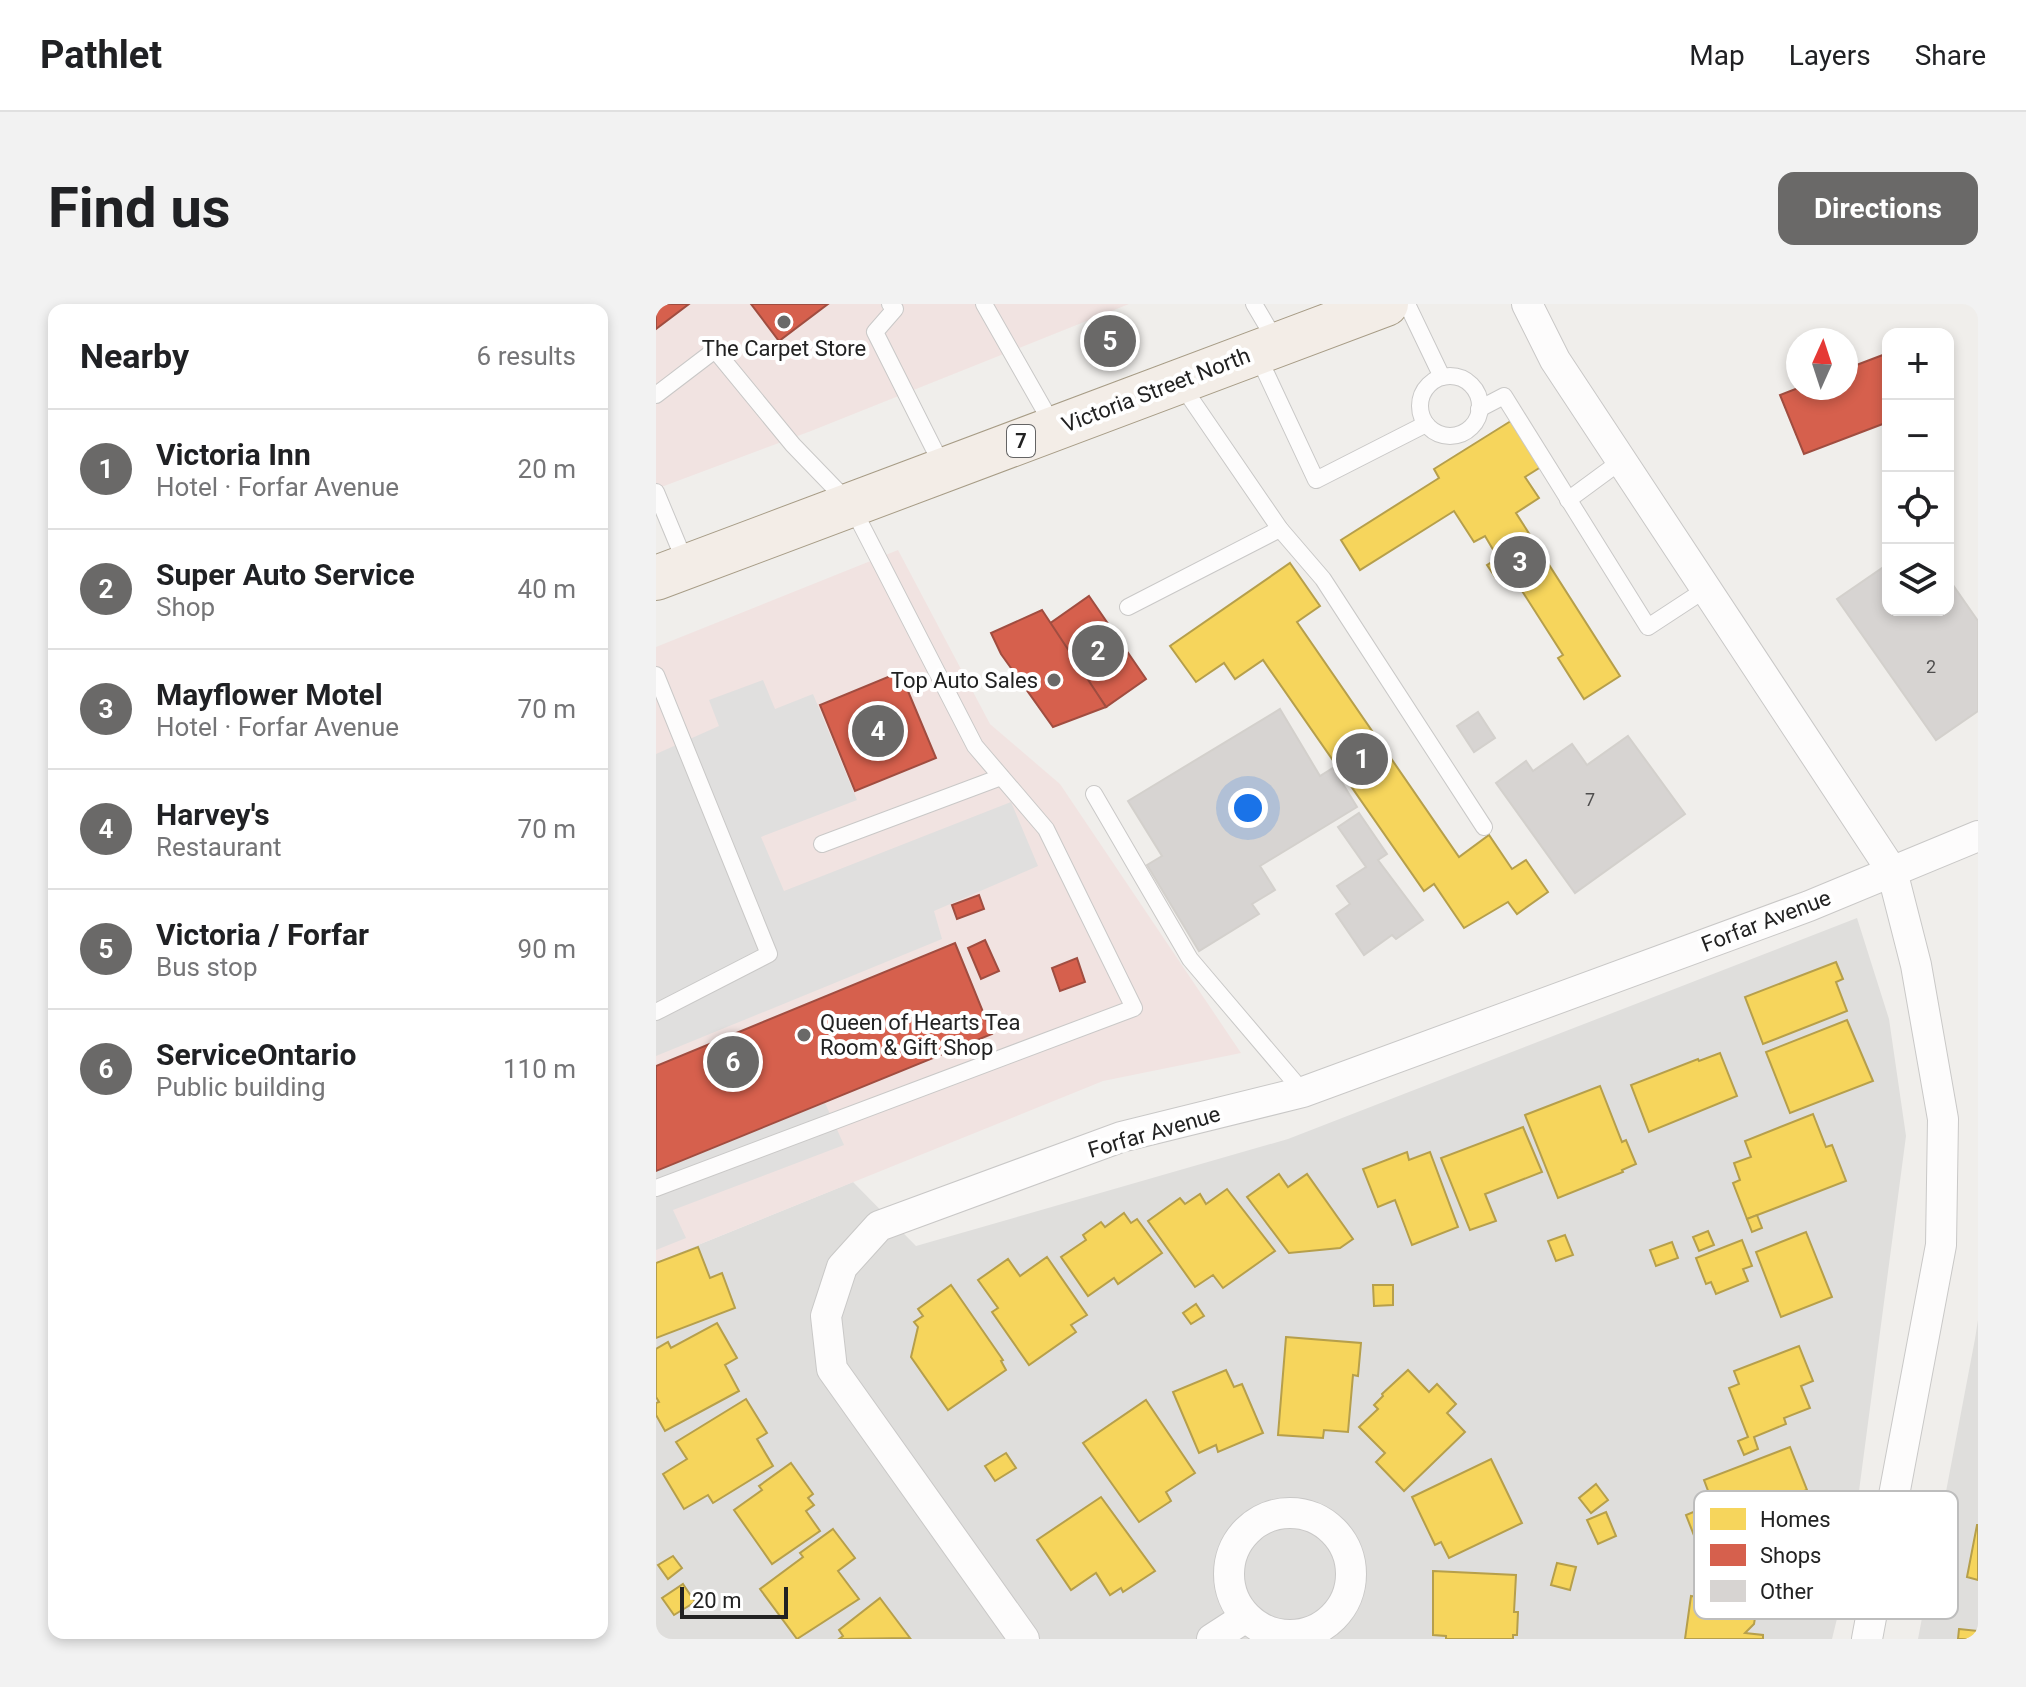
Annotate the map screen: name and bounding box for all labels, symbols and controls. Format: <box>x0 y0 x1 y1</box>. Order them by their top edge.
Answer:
text: Pathlet <box>40 33 162 77</box>
text: Map <box>1689 39 1745 72</box>
text: Layers <box>1789 39 1871 72</box>
text: Share <box>1915 39 1986 72</box>
button: Directions <box>1778 172 1978 245</box>
text: Find us <box>48 175 231 241</box>
pin: 5 <box>1084 311 1136 371</box>
marker: The Carpet Store <box>775 313 793 331</box>
north arrow <box>1786 328 1858 400</box>
map controls <box>1882 328 1954 616</box>
button: + <box>1882 328 1954 400</box>
text: Nearby <box>80 336 189 376</box>
place label: The Carpet Store <box>702 336 866 361</box>
text: 6 results <box>477 341 576 371</box>
street label: Victoria Street North <box>1058 343 1254 437</box>
button: − <box>1882 400 1954 472</box>
road number: 7 <box>1007 425 1035 457</box>
text: Victoria Inn <box>156 437 311 472</box>
text: 1 <box>99 454 113 484</box>
text: 20 m <box>518 454 576 484</box>
text: Hotel · Forfar Avenue <box>156 472 399 502</box>
button: locate <box>1882 472 1954 544</box>
pin: 3 <box>1494 532 1546 592</box>
button: layers <box>1882 544 1954 616</box>
text: Super Auto Service <box>156 557 415 592</box>
text: 2 <box>99 574 113 604</box>
text: 40 m <box>518 574 576 604</box>
text: Shop <box>156 592 215 622</box>
pin: 2 <box>1072 621 1124 681</box>
house number: 2 <box>1926 656 1936 677</box>
place label: Top Auto Sales <box>891 668 1038 693</box>
marker: Top Auto Sales <box>1045 671 1063 689</box>
text: Mayflower Motel <box>156 677 383 712</box>
text: 3 <box>99 694 113 724</box>
text: 70 m <box>518 694 576 724</box>
pin: 4 <box>852 701 904 761</box>
text: Hotel · Forfar Avenue <box>156 712 399 742</box>
pin: 1 <box>1336 729 1388 789</box>
your location <box>1228 788 1268 828</box>
house number: 7 <box>1585 789 1595 810</box>
text: Harvey's <box>156 797 270 832</box>
text: 4 <box>99 814 113 844</box>
text: 70 m <box>518 814 576 844</box>
text: Restaurant <box>156 832 282 862</box>
street label: Forfar Avenue <box>1698 885 1834 957</box>
text: Victoria / Forfar <box>156 917 369 952</box>
text: 5 <box>99 934 113 964</box>
text: 90 m <box>518 934 576 964</box>
text: Bus stop <box>156 952 258 982</box>
place label: Queen of Hearts Tea Room & Gift Shop <box>820 1010 1020 1060</box>
marker: Queen of Hearts Tea Room & Gift Shop <box>795 1026 813 1044</box>
pin: 6 <box>707 1032 759 1092</box>
text: ServiceOntario <box>156 1037 356 1072</box>
text: 6 <box>99 1054 113 1084</box>
text: 110 m <box>503 1054 576 1084</box>
text: Public building <box>156 1072 326 1102</box>
street label: Forfar Avenue <box>1085 1101 1223 1163</box>
legend <box>1694 1491 1958 1619</box>
text: Homes <box>1760 1507 1831 1532</box>
text: Shops <box>1760 1543 1821 1568</box>
text: Other <box>1760 1579 1814 1604</box>
scale bar <box>680 1583 788 1619</box>
text: 20 m <box>692 1588 741 1613</box>

